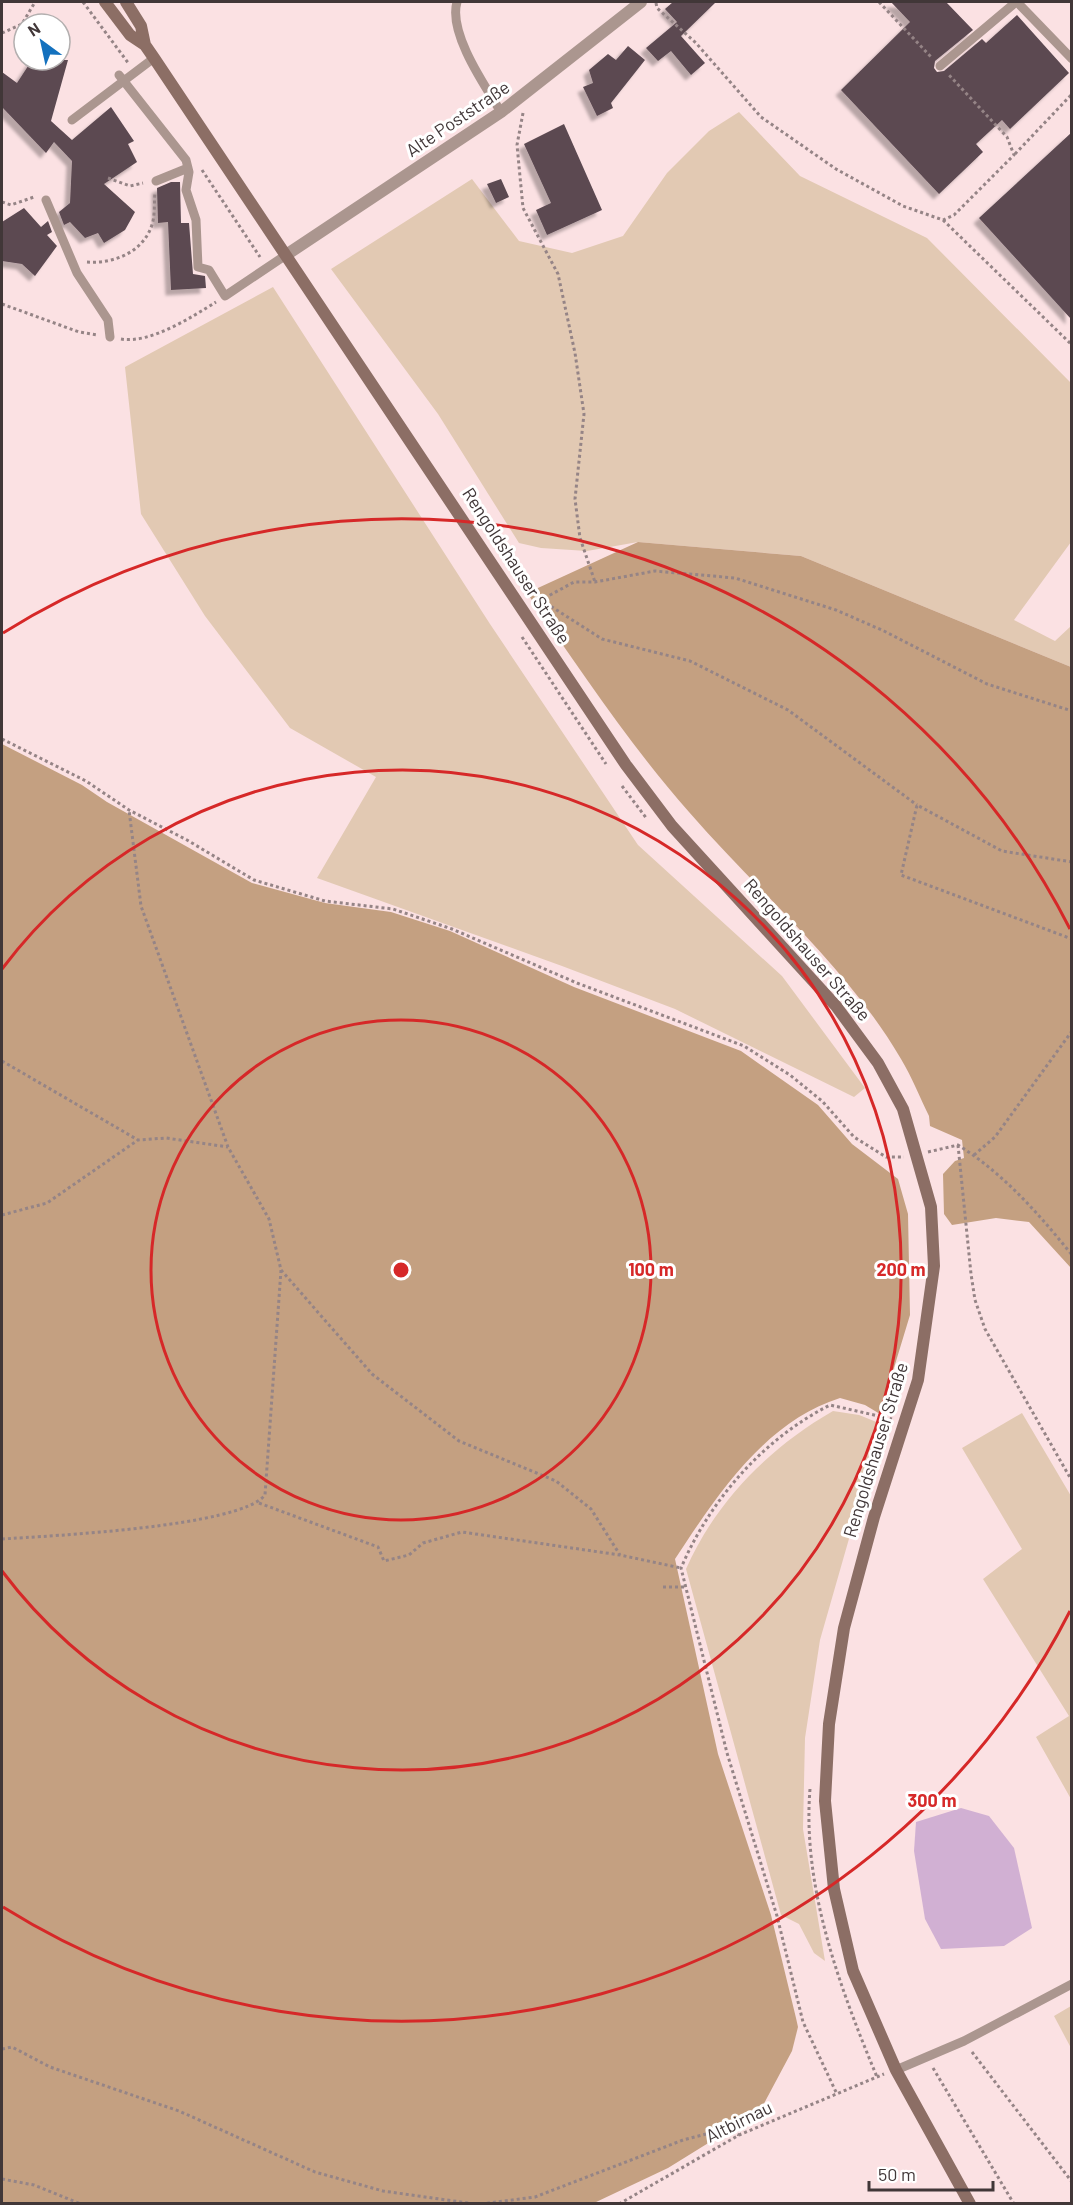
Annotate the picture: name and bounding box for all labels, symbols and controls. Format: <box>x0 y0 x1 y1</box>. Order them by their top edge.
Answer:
north arrow <box>12 12 72 72</box>
text: N <box>24 18 43 40</box>
street label: Alte Poststraße <box>401 75 514 161</box>
street label: Rengoldshauser Straße <box>458 483 576 648</box>
street label: Rengoldshauser Straße <box>740 874 876 1025</box>
text: 100 m <box>628 1258 674 1280</box>
text: 200 m <box>876 1258 926 1280</box>
centre of rings <box>391 1260 411 1280</box>
street label: Rengoldshauser Straße <box>838 1360 912 1540</box>
text: 300 m <box>908 1789 956 1811</box>
street label: Altbirnau <box>702 2096 775 2147</box>
scale bar <box>869 2154 994 2192</box>
text: 50 m <box>878 2163 916 2185</box>

